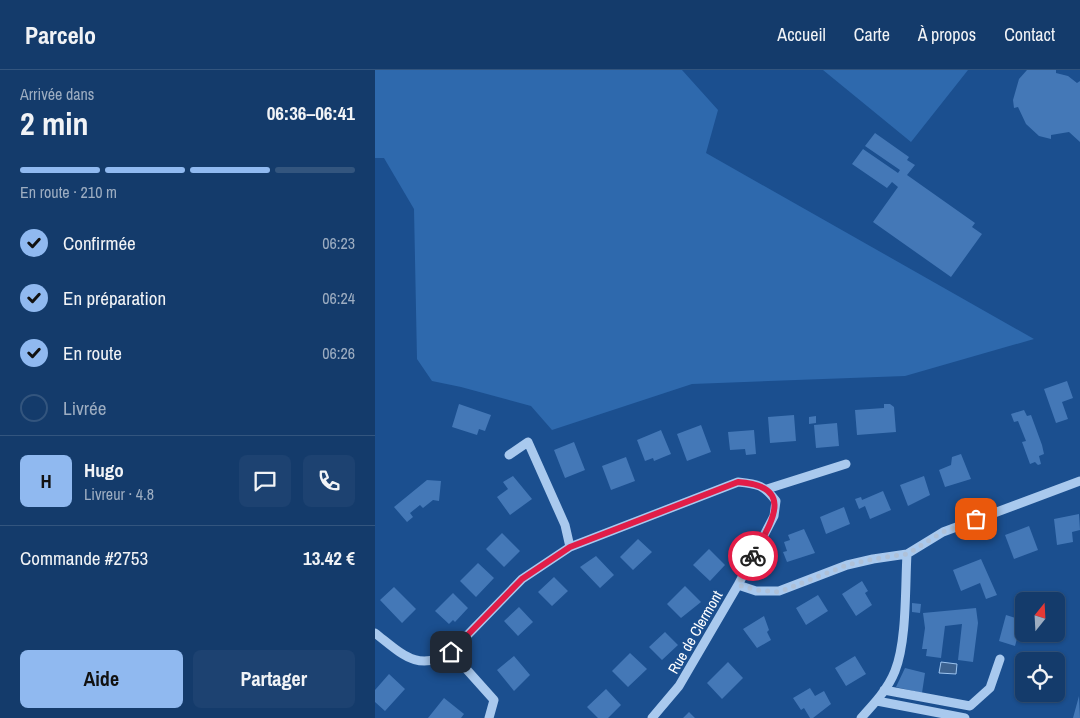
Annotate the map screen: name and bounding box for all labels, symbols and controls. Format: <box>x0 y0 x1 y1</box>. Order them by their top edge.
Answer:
text: Parcelo <box>25 19 96 51</box>
text: Accueil <box>777 22 826 47</box>
text: Carte <box>854 22 890 47</box>
text: À propos <box>918 22 976 47</box>
text: Contact <box>1004 22 1055 47</box>
text: Arrivée dans <box>20 83 94 105</box>
text: 06:36–06:41 <box>267 100 355 126</box>
text: 2 min <box>20 102 89 145</box>
text: En route · 210 m <box>20 181 117 203</box>
icon: check <box>20 229 48 257</box>
text: Confirmée <box>63 230 136 256</box>
text: 06:23 <box>322 232 355 254</box>
icon: check <box>20 284 48 312</box>
text: En préparation <box>63 285 166 311</box>
text: 06:24 <box>322 287 355 309</box>
icon: check <box>20 339 48 367</box>
text: En route <box>63 340 122 366</box>
text: 06:26 <box>322 342 355 364</box>
text: Livrée <box>63 395 106 421</box>
button: chat <box>239 455 291 507</box>
button: phone <box>303 455 355 507</box>
text: Hugo <box>84 457 124 483</box>
text: H <box>40 468 52 494</box>
text: Livreur · 4.8 <box>84 483 154 505</box>
pin <box>955 498 997 540</box>
icon: bag <box>962 505 990 533</box>
courier <box>728 531 778 581</box>
icon: bike <box>739 542 767 570</box>
text: Commande #2753 <box>20 545 148 571</box>
text: 13.42 € <box>303 545 355 571</box>
street label: Rue de Clermont <box>663 586 728 678</box>
north arrow <box>1015 592 1065 642</box>
map controls <box>1015 592 1065 702</box>
pin <box>430 631 472 673</box>
icon: home <box>437 638 465 666</box>
button: Aide <box>20 650 183 708</box>
button: Partager <box>193 650 355 708</box>
button: locate <box>1015 652 1065 702</box>

